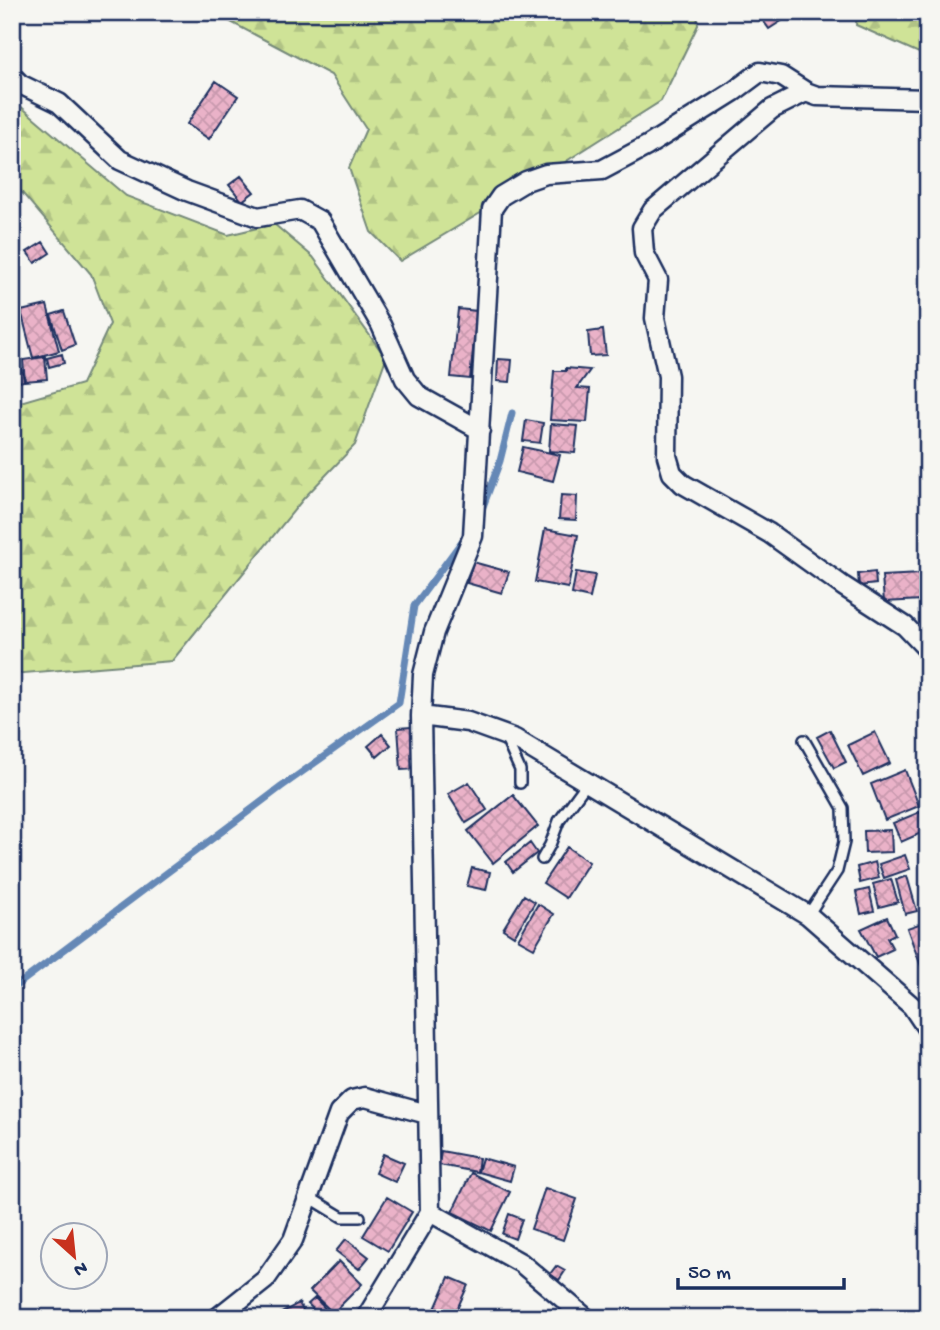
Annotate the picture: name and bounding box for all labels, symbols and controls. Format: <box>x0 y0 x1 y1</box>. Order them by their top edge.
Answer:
north arrow <box>38 1222 108 1292</box>
scale bar <box>678 1246 844 1290</box>
text: N <box>69 1255 91 1281</box>
text: 50 m <box>688 1262 731 1287</box>

